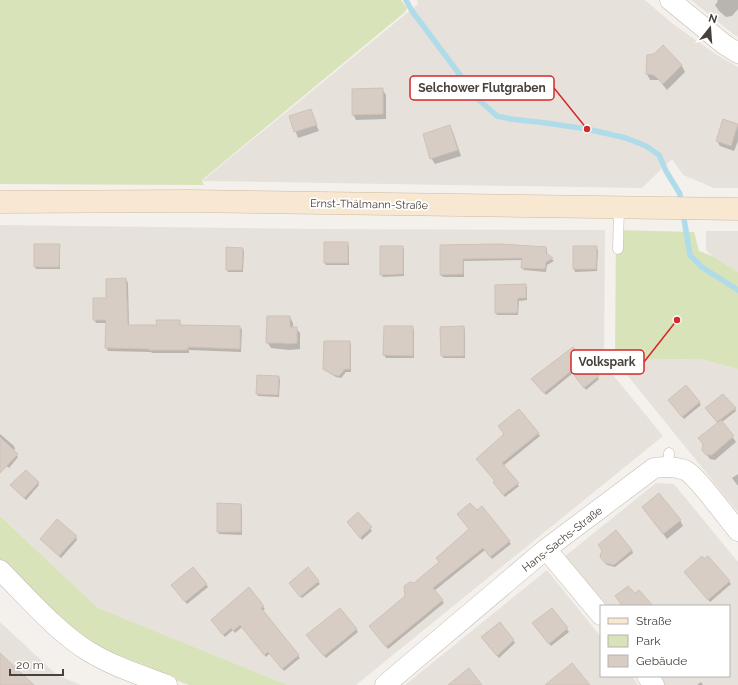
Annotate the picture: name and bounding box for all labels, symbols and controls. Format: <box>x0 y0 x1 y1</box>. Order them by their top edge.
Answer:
north arrow <box>690 8 730 48</box>
text: N <box>707 11 719 26</box>
callout: Selchower Flutgraben <box>410 76 554 100</box>
text: Selchower Flutgraben <box>418 81 546 95</box>
street label: Ernst-Thälmann-Straße <box>310 197 429 212</box>
callout: Volkspark <box>571 350 644 374</box>
text: Volkspark <box>579 355 636 369</box>
street label: Hans-Sachs-Straße <box>520 504 605 575</box>
legend <box>600 605 730 677</box>
text: Straße <box>636 614 672 628</box>
text: Park <box>636 634 661 648</box>
scale bar <box>10 651 63 677</box>
text: Gebäude <box>636 654 687 668</box>
text: 20 m <box>16 658 44 672</box>

